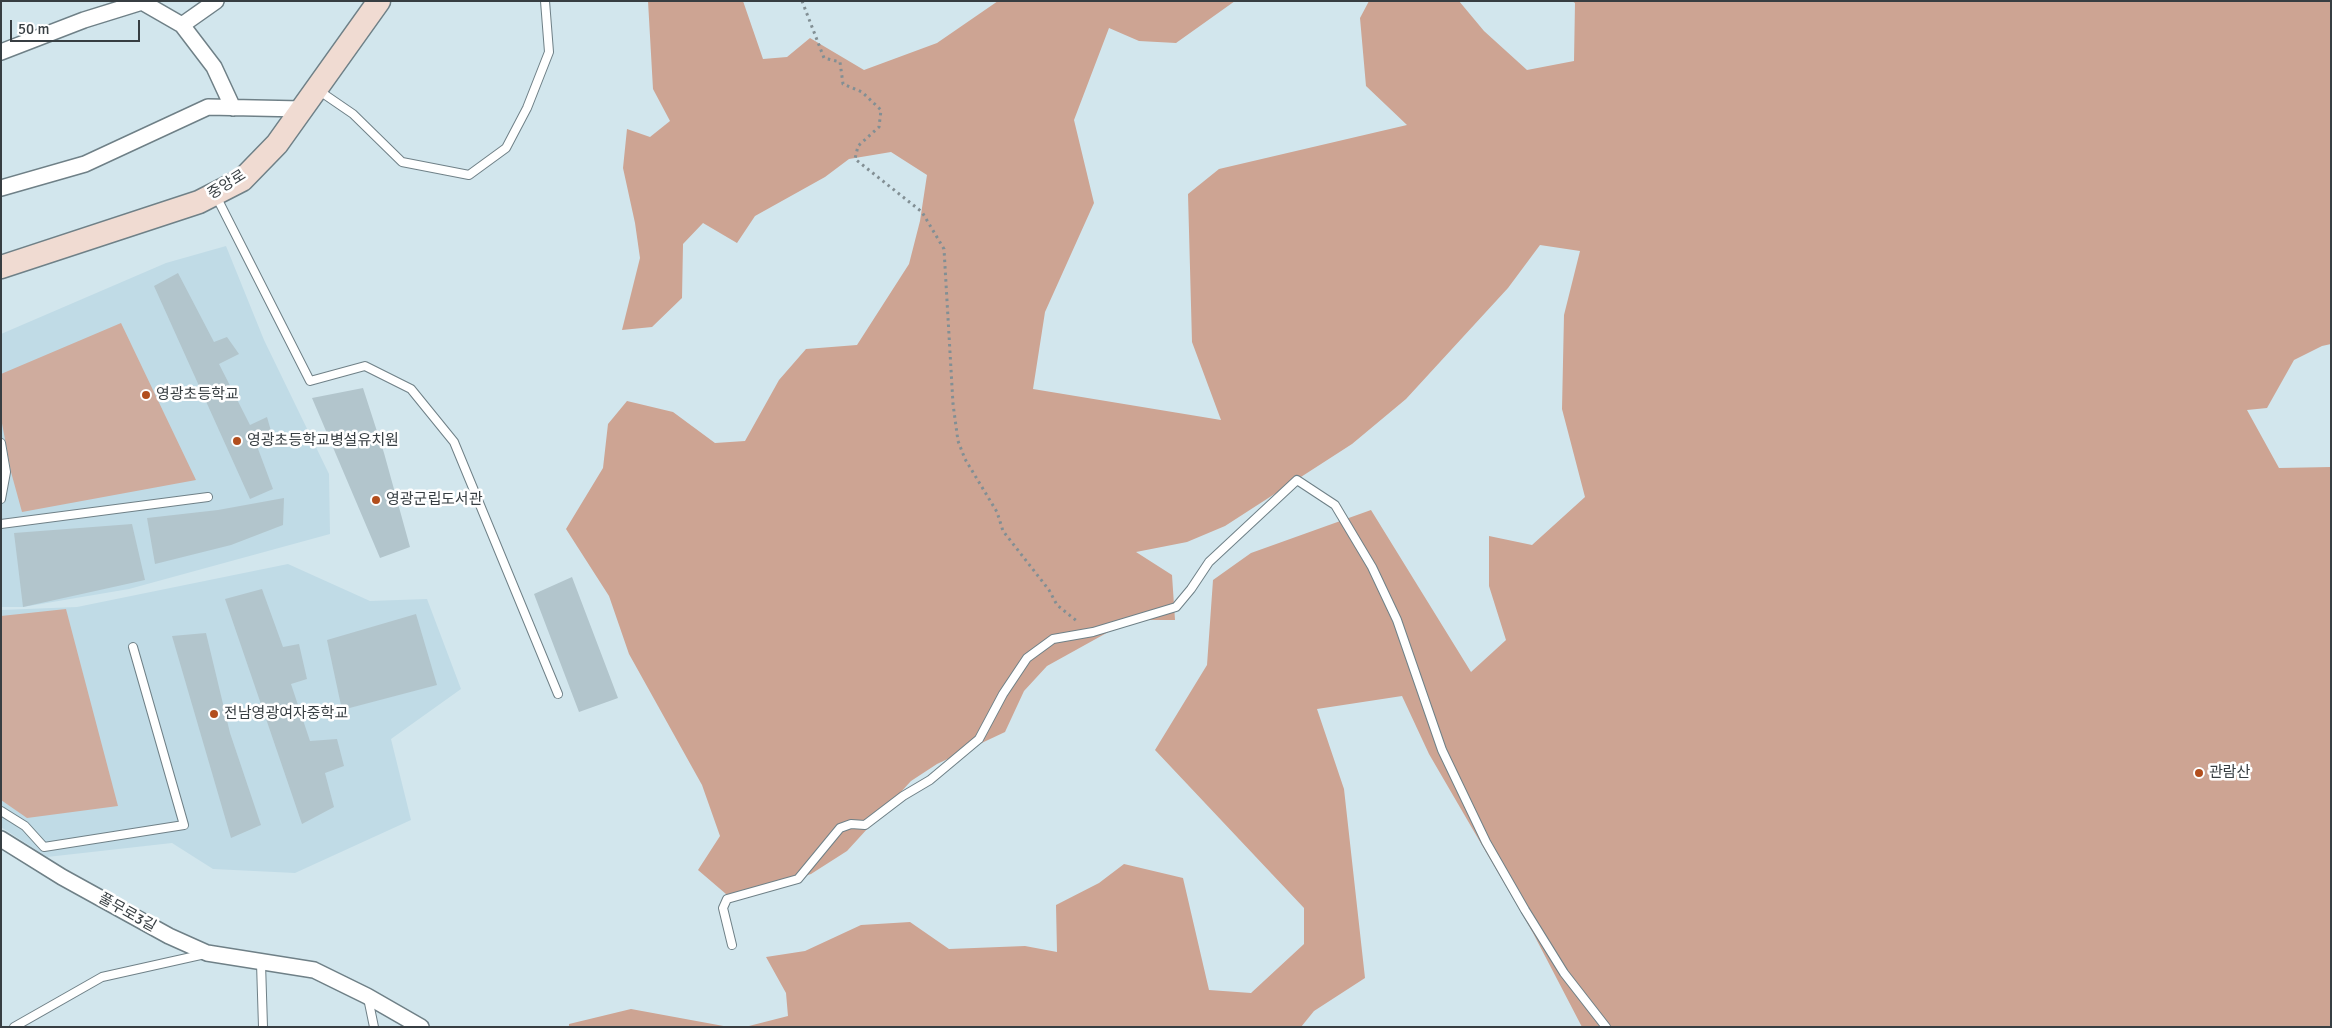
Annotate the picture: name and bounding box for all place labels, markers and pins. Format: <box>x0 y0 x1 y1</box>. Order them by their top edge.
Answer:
place label: 영광초등학교 <box>156 386 239 404</box>
marker: 영광초등학교 <box>140 389 152 401</box>
place label: 영광초등학교병설유치원 <box>247 432 399 450</box>
marker: 영광초등학교병설유치원 <box>231 435 243 447</box>
place label: 영광군립도서관 <box>386 491 483 509</box>
marker: 영광군립도서관 <box>370 494 382 506</box>
place label: 전남영광여자중학교 <box>224 705 348 723</box>
marker: 전남영광여자중학교 <box>208 708 220 720</box>
place label: 관람산 <box>2209 764 2250 782</box>
marker: 관람산 <box>2193 767 2205 779</box>

